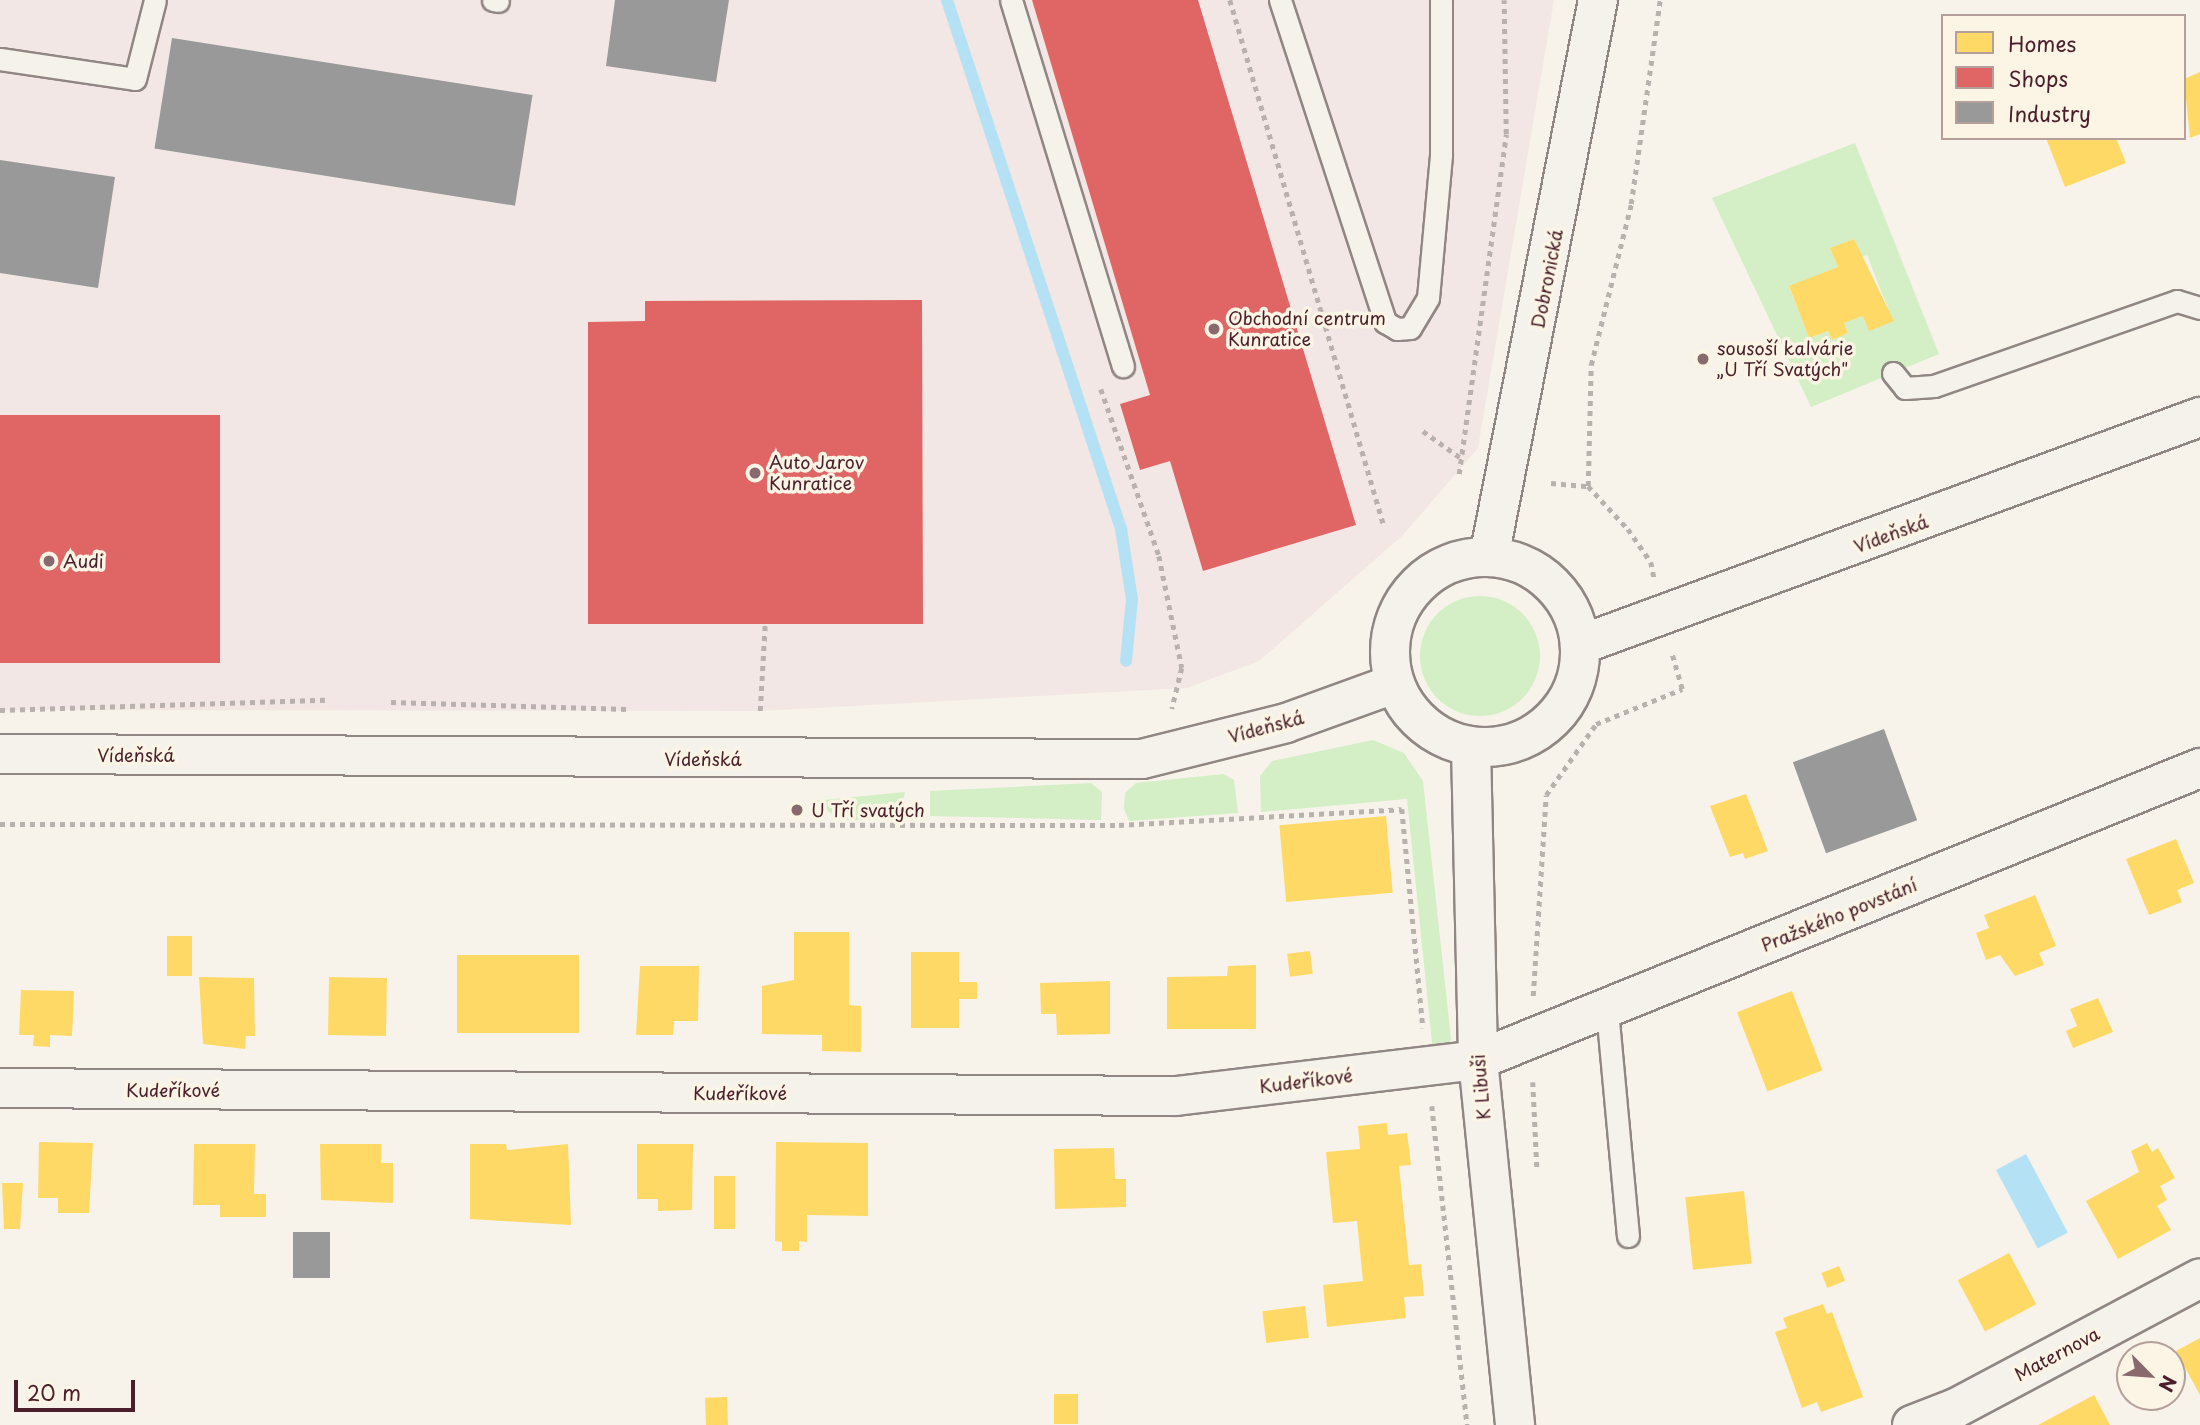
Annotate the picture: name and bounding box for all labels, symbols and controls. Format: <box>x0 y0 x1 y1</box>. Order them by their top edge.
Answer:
legend <box>1941 14 2186 140</box>
text: Homes <box>2008 27 2076 59</box>
text: Shops <box>2008 62 2068 94</box>
text: Industry <box>2008 97 2091 129</box>
street label: Dobronická <box>1527 228 1567 330</box>
place label: Obchodní centrum Kunratice <box>1228 308 1386 350</box>
marker: Obchodní centrum Kunratice <box>1206 321 1222 337</box>
place label: sousoší kalvárie „U Tří Svatých" <box>1717 338 1854 380</box>
marker: sousoší kalvárie „U Tří Svatých" <box>1695 351 1711 367</box>
place label: Auto Jarov Kunratice <box>769 452 866 494</box>
marker: Auto Jarov Kunratice <box>747 465 763 481</box>
street label: Vídeňská <box>1851 511 1931 557</box>
place label: Audi <box>63 550 104 572</box>
marker: Audi <box>41 553 57 569</box>
street label: Vídeňská <box>1226 707 1306 747</box>
street label: Vídeňská <box>97 744 175 766</box>
street label: Vídeňská <box>664 748 742 770</box>
place label: U Tří svatých <box>811 799 926 821</box>
marker: U Tří svatých <box>789 802 805 818</box>
street label: Pražského povstání <box>1758 874 1920 956</box>
street label: K Libuši <box>1467 1053 1495 1121</box>
street label: Kudeříkové <box>1258 1065 1354 1097</box>
street label: Kudeříkové <box>126 1079 220 1101</box>
street label: Kudeříkové <box>693 1082 787 1104</box>
street label: Maternova <box>2011 1323 2103 1385</box>
north arrow <box>2116 1341 2186 1411</box>
scale bar <box>18 1366 138 1410</box>
text: N <box>2152 1371 2184 1397</box>
text: 20 m <box>27 1376 81 1408</box>

